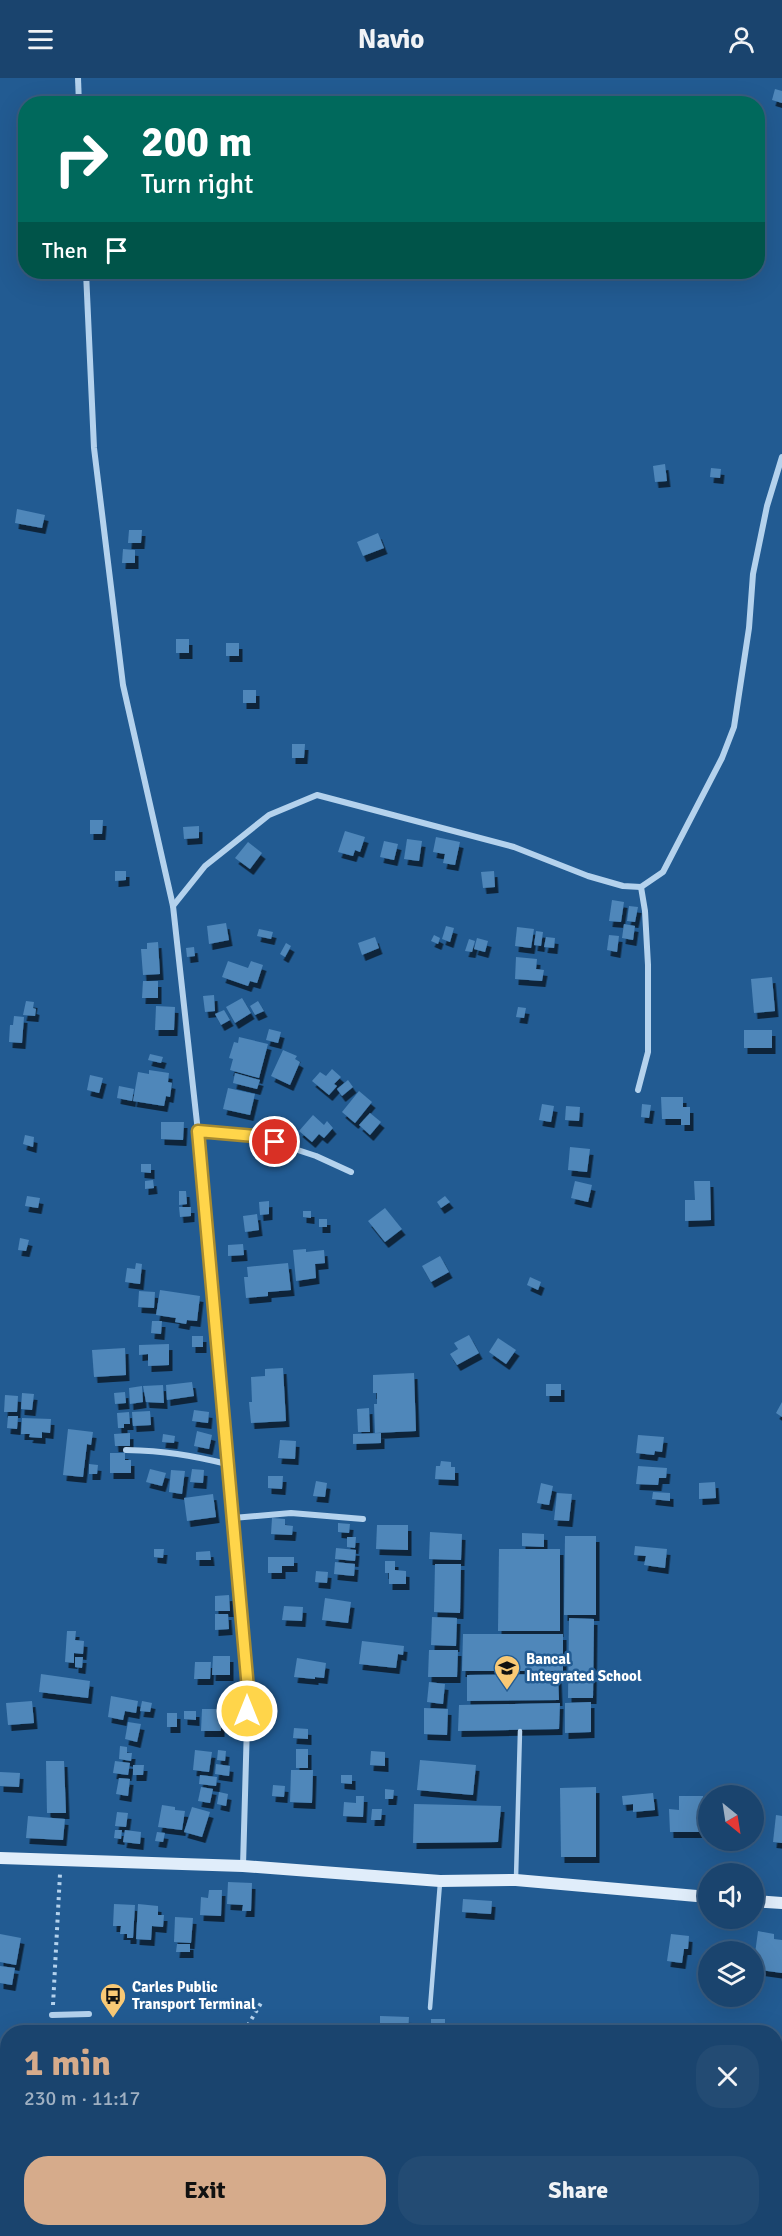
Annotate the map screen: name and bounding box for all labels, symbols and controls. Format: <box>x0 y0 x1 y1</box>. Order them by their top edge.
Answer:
icon: menu <box>24 23 57 56</box>
text: Navio <box>358 23 424 56</box>
icon: person <box>725 23 758 56</box>
text: 200 m <box>141 117 252 168</box>
icon: right <box>42 120 120 198</box>
text: Turn right <box>141 168 254 201</box>
icon: arrive <box>100 234 133 267</box>
text: Then <box>42 237 88 264</box>
pin <box>249 1116 300 1167</box>
icon: arrive <box>258 1125 291 1158</box>
place label: Bancal Integrated School <box>526 1650 642 1685</box>
school or university icon: Bancal Integrated School <box>492 1653 522 1691</box>
position arrow <box>215 1679 279 1743</box>
north arrow <box>698 1785 764 1851</box>
map controls <box>698 1785 764 2007</box>
button: sound <box>698 1863 764 1929</box>
button: layers <box>698 1941 764 2007</box>
place label: Carles Public Transport Terminal <box>132 1978 256 2013</box>
bus stop icon: Carles Public Transport Terminal <box>98 1981 128 2019</box>
text: 1 min <box>24 2041 111 2086</box>
button: close <box>696 2045 759 2108</box>
text: 230 m · 11:17 <box>24 2086 140 2111</box>
button: Exit <box>24 2156 386 2225</box>
button: Share <box>398 2156 759 2225</box>

